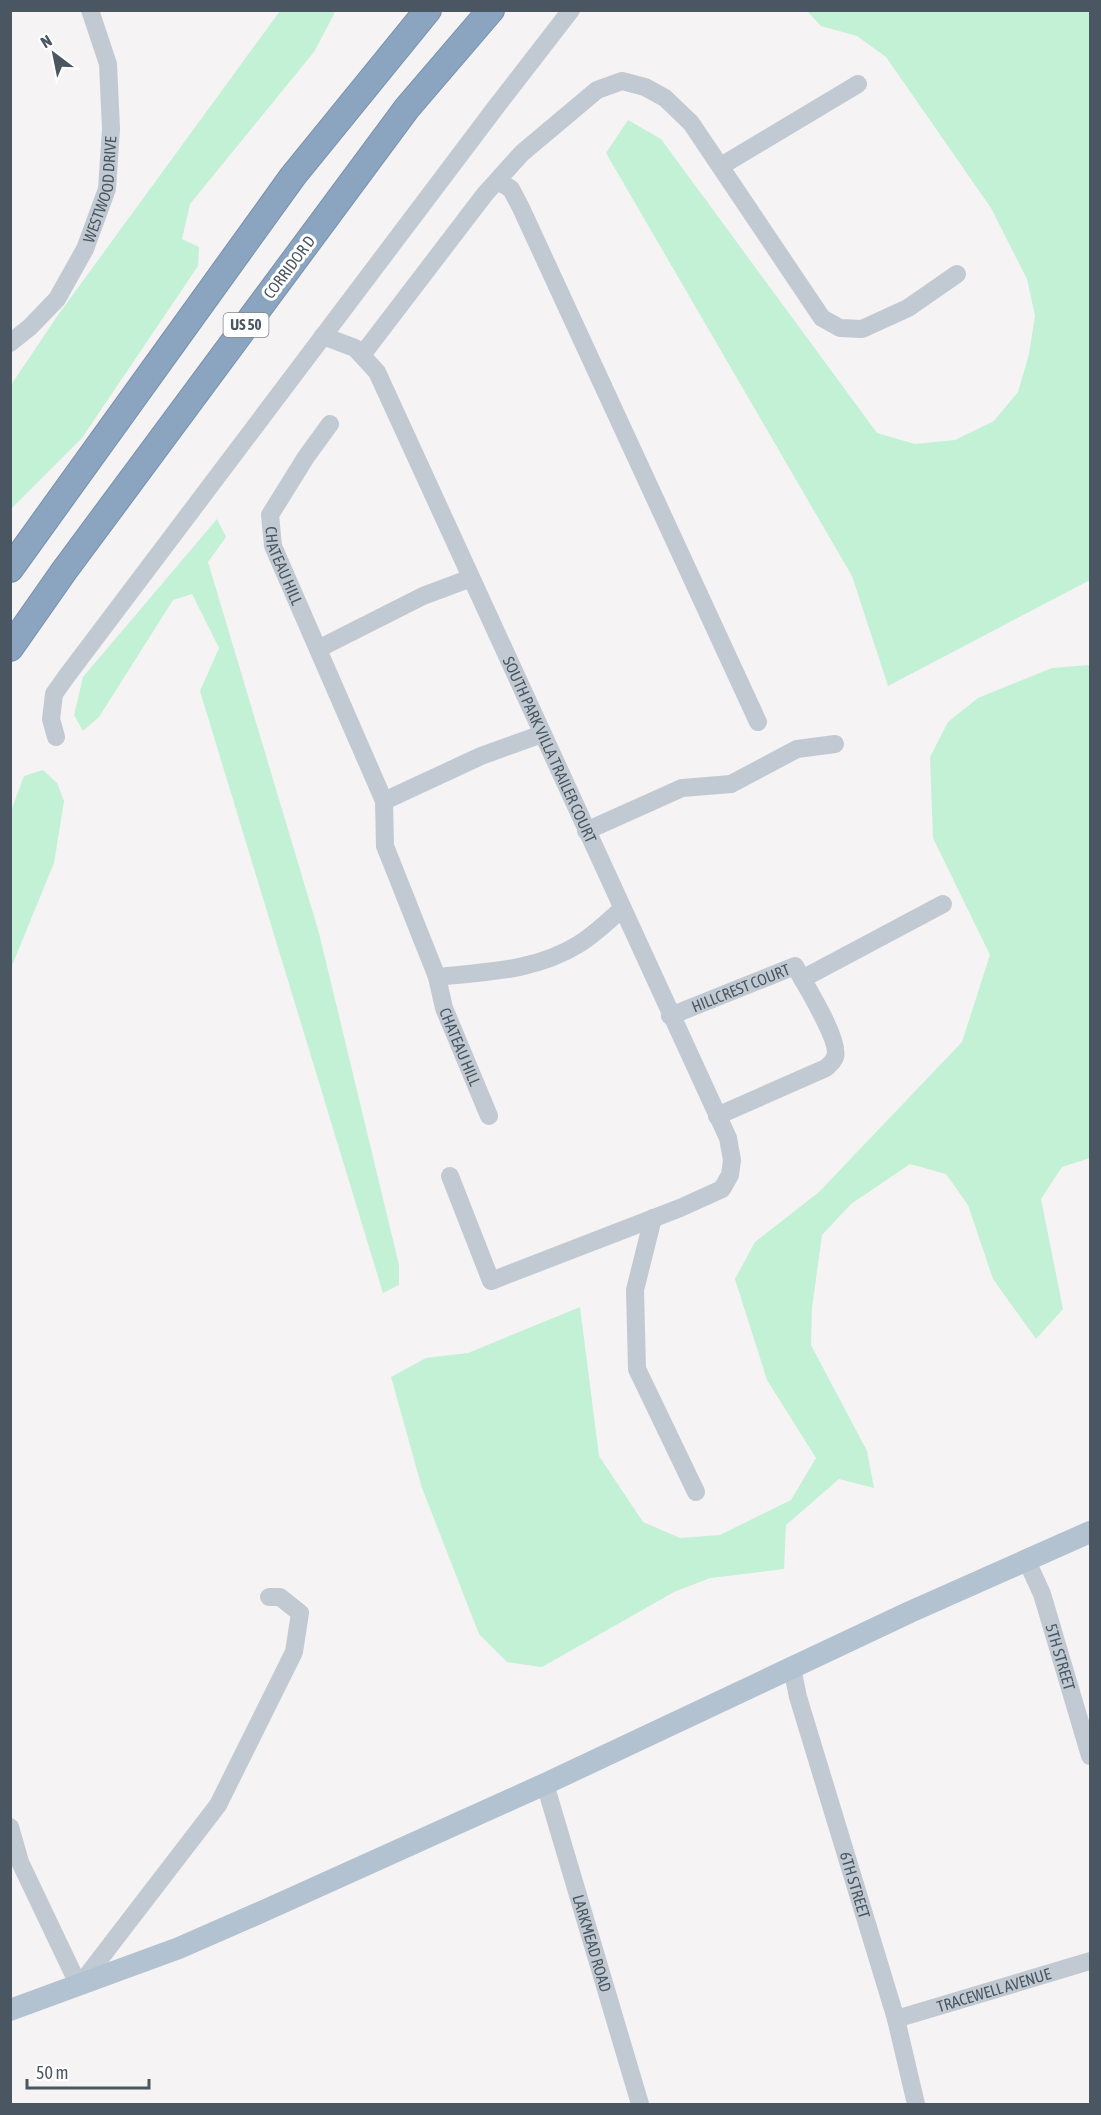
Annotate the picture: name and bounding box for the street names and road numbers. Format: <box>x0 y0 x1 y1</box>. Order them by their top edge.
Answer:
street label: WESTWOOD DRIVE <box>79 135 120 245</box>
street label: CORRIDOR D <box>260 232 318 302</box>
road number: US 50 <box>224 313 268 337</box>
street label: CHATEAU HILL <box>262 526 307 608</box>
street label: SOUTH PARK VILLA TRAILER COURT <box>500 654 600 845</box>
street label: HILLCREST COURT <box>689 960 792 1015</box>
street label: CHATEAU HILL <box>436 1005 485 1089</box>
street label: 5TH STREET <box>1042 1621 1079 1692</box>
street label: 6TH STREET <box>837 1849 874 1920</box>
street label: LARKMEAD ROAD <box>569 1892 615 1994</box>
street label: TRACEWELL AVENUE <box>935 1964 1053 2015</box>

